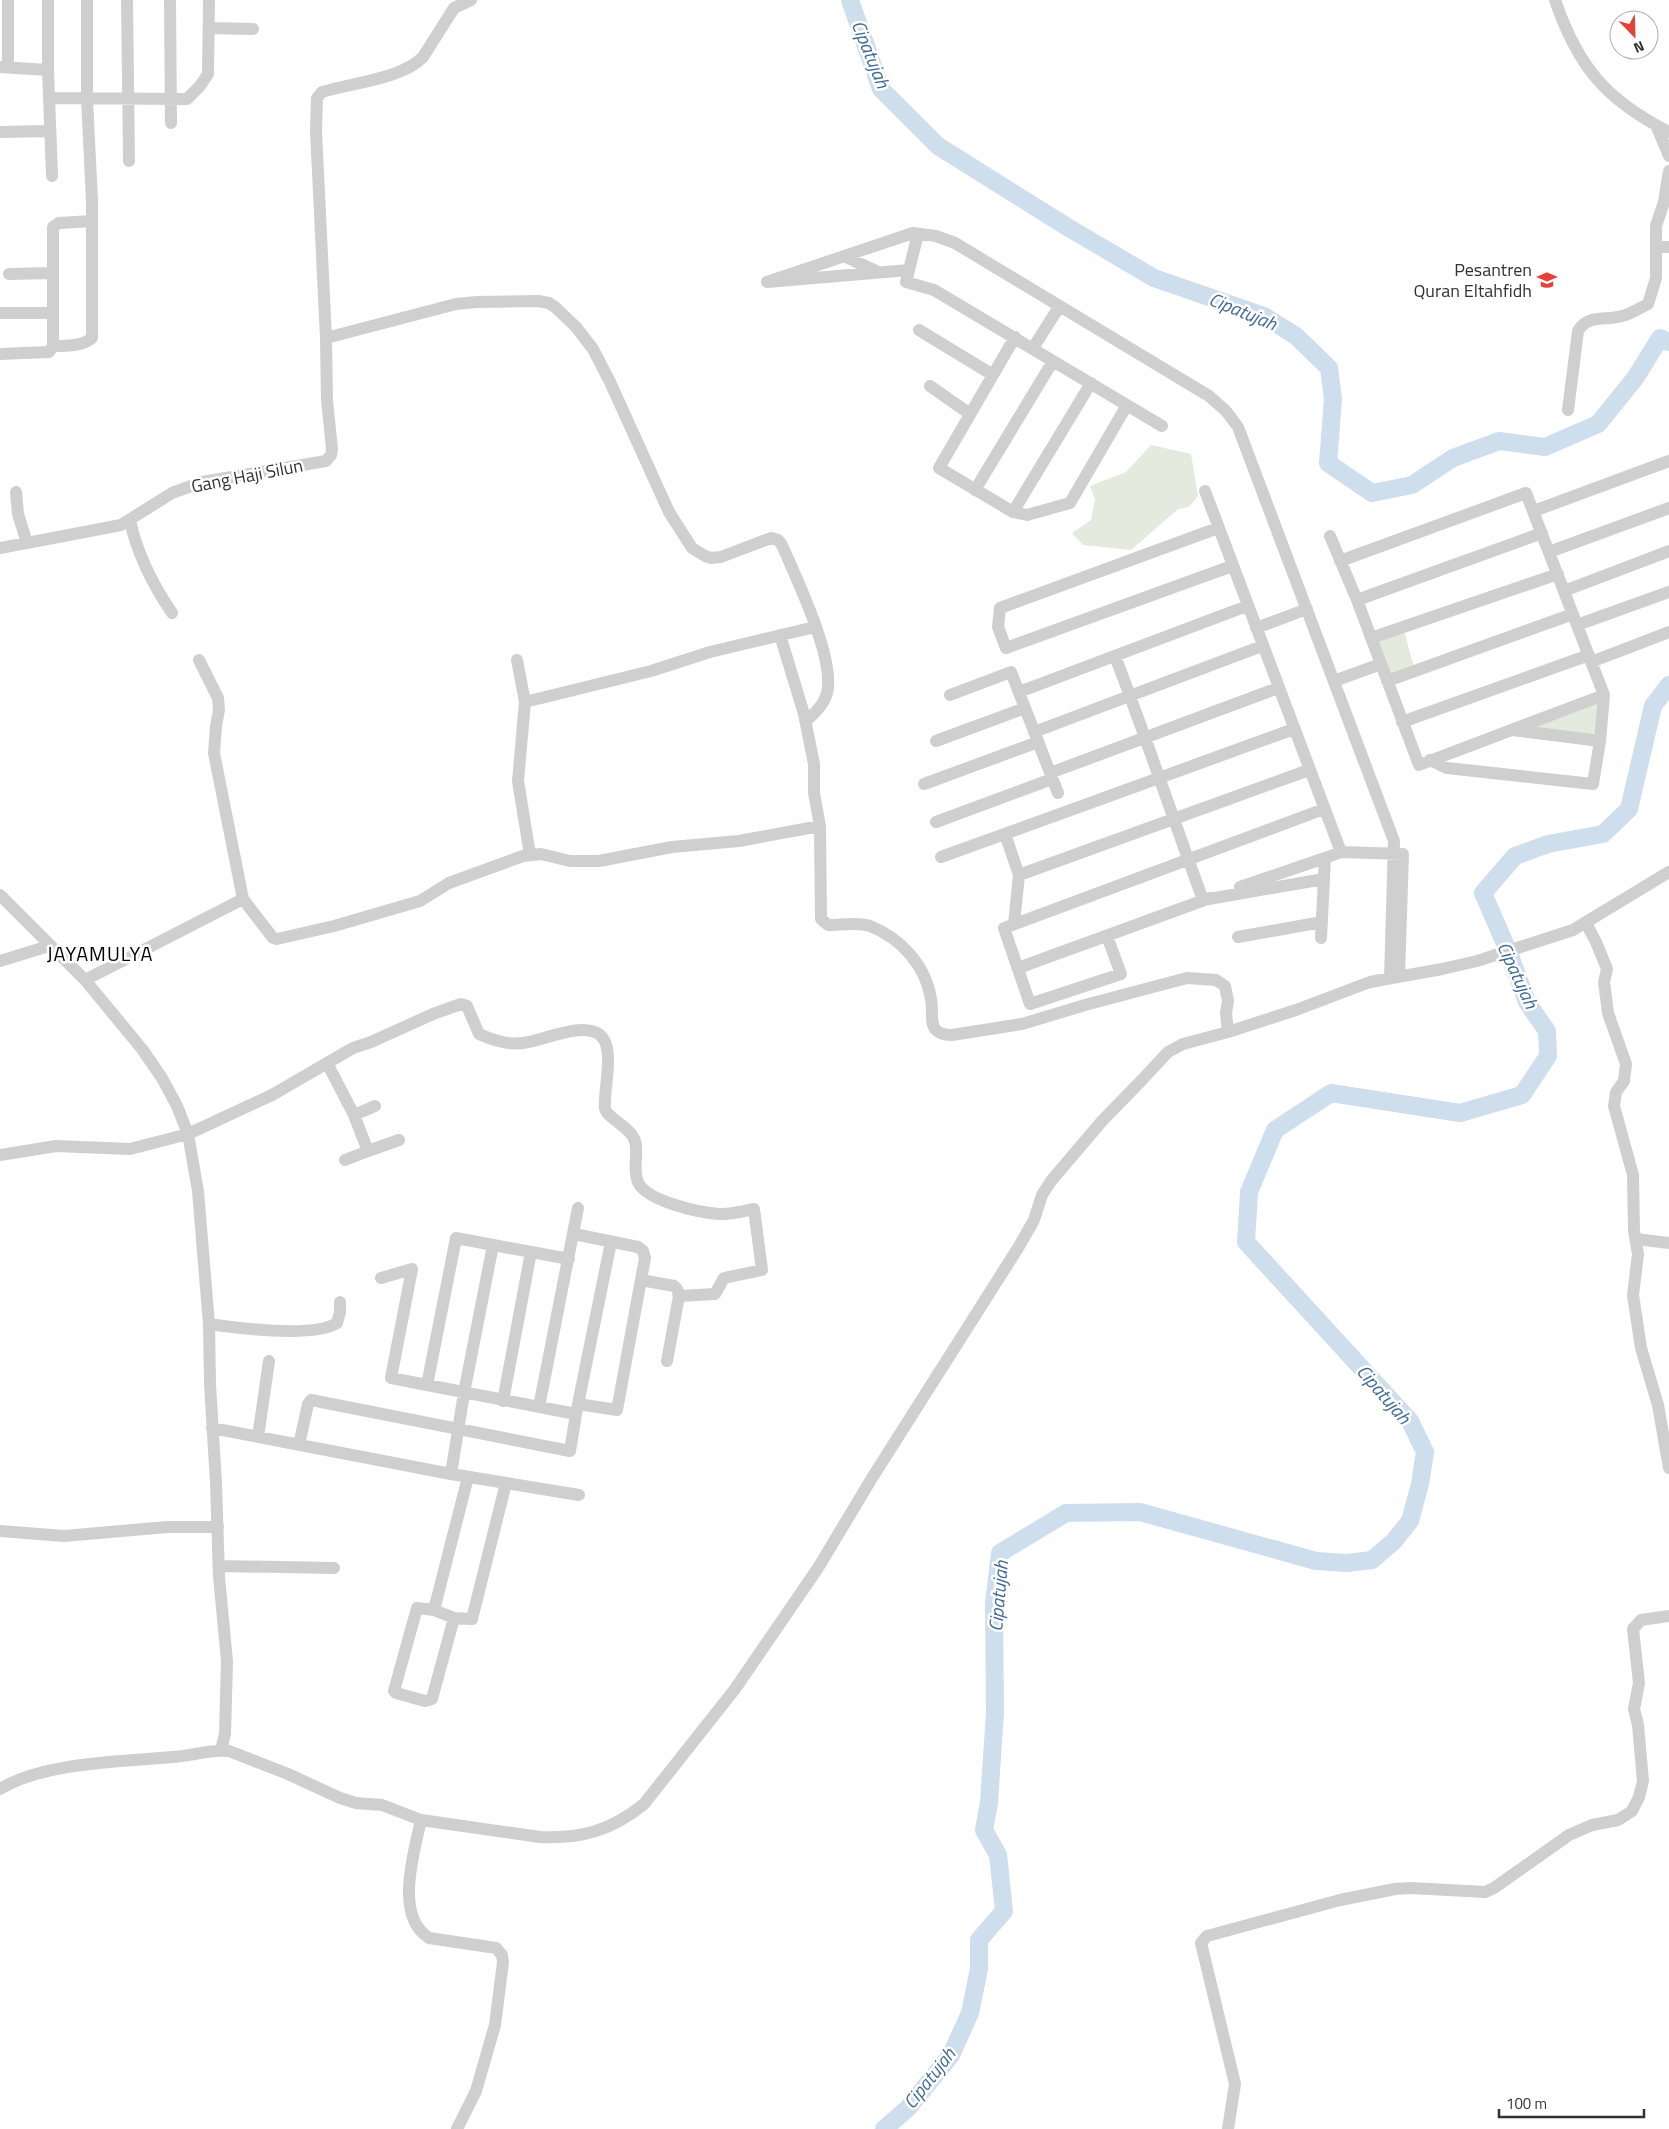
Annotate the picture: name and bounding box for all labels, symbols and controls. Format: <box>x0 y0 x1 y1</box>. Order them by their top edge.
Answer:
north arrow <box>1609 10 1659 60</box>
water label: Cipatujah <box>845 16 898 93</box>
text: N <box>1631 36 1648 59</box>
place label: Pesantren Quran Eltahfidh <box>1413 256 1532 304</box>
school or university icon: Pesantren Quran Eltahfidh <box>1536 269 1558 291</box>
water label: Cipatujah <box>1205 284 1282 337</box>
street label: Gang Haji Silun <box>189 451 305 500</box>
water label: Cipatujah <box>1490 937 1547 1013</box>
district label: JAYAMULYA <box>47 938 153 969</box>
water label: Cipatujah <box>1350 1357 1419 1430</box>
water label: Cipatujah <box>980 1559 1015 1633</box>
water label: Cipatujah <box>895 2040 962 2115</box>
scale bar <box>1499 2086 1644 2118</box>
text: 100 m <box>1506 2092 1547 2115</box>

